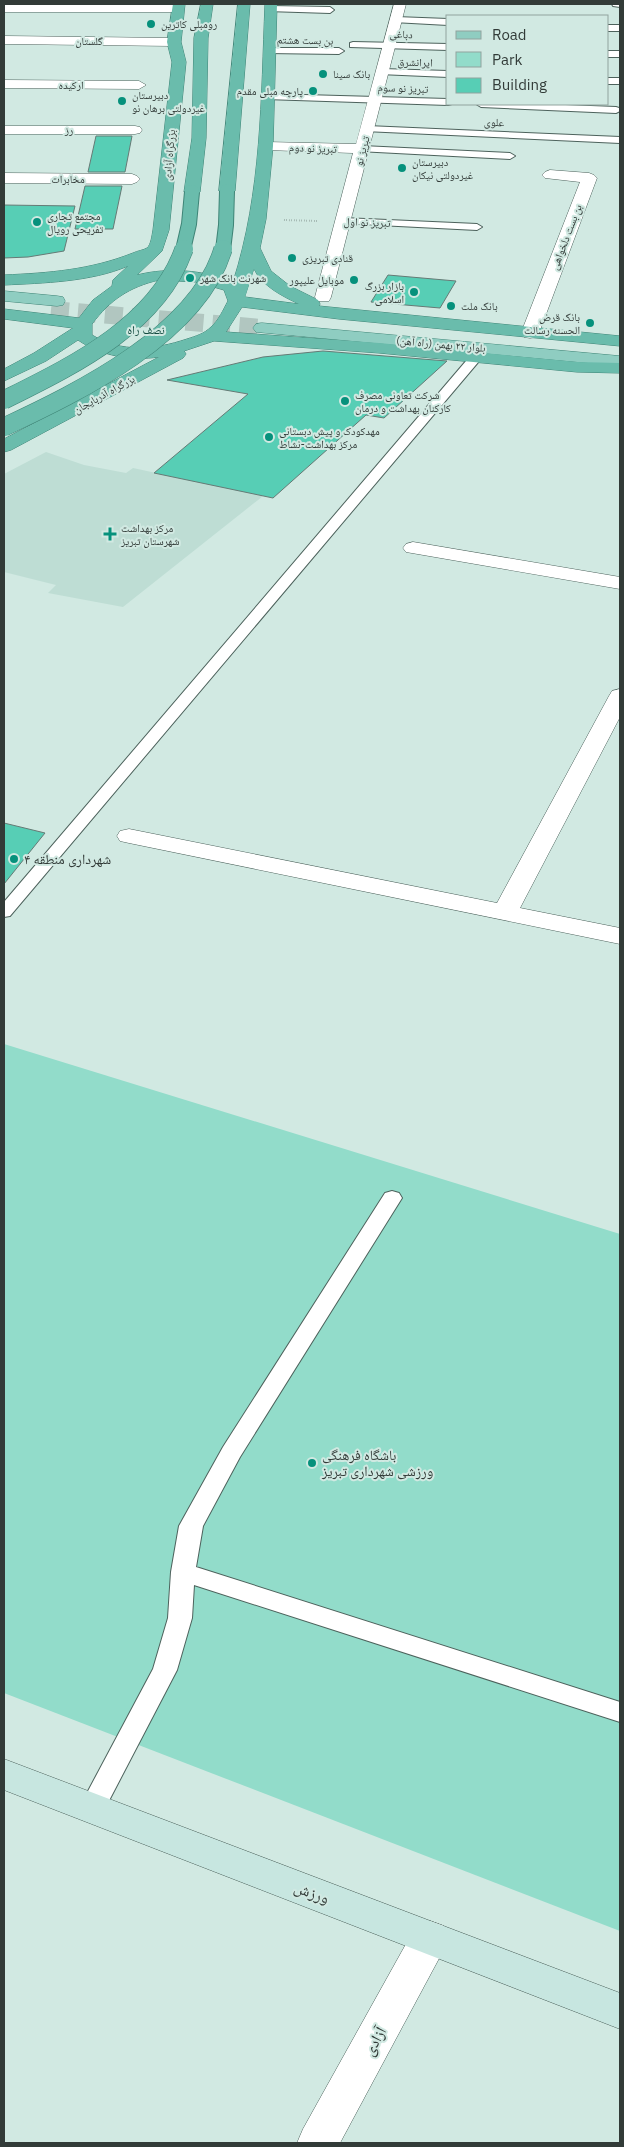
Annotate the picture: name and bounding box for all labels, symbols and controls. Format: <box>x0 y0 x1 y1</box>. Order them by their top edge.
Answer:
legend <box>446 15 609 105</box>
place label: رومبلی کاترین <box>161 17 217 31</box>
marker: رومبلی کاترین <box>145 18 157 30</box>
text: Road <box>492 25 527 44</box>
street label: دباغی <box>389 27 413 41</box>
street label: بن بست هشتم <box>277 33 333 48</box>
street label: گلستان <box>75 34 103 48</box>
text: Park <box>492 50 522 69</box>
street label: ایرانشرق <box>397 54 433 70</box>
place label: بانک سینا <box>333 67 370 81</box>
marker: بانک سینا <box>317 68 329 80</box>
text: Building <box>492 75 547 94</box>
street label: ارکیده <box>58 78 84 92</box>
street label: تبریز نو سوم <box>377 80 429 96</box>
place label: پارچه مبلی مقدم <box>237 84 303 98</box>
marker: پارچه مبلی مقدم <box>307 85 319 97</box>
place label: دبیرستان غیردولتی برهان نو <box>132 88 206 115</box>
marker: دبیرستان غیردولتی برهان نو <box>116 95 128 107</box>
street label: علوی <box>484 115 505 129</box>
street label: رز <box>64 123 73 137</box>
street label: بزرگراه آزادی <box>160 129 178 181</box>
street label: تبریز نو <box>351 134 373 168</box>
street label: تبریز نو دوم <box>289 140 338 156</box>
place label: دبیرستان غیردولتی نیکان <box>412 155 474 182</box>
marker: دبیرستان غیردولتی نیکان <box>396 162 408 174</box>
street label: مخابرات <box>51 172 85 186</box>
street label: بن بست دلخواهی <box>547 202 585 272</box>
place label: مجتمع تجاری تفریحی رویال <box>47 209 104 236</box>
street label: تبریز نو اول <box>343 214 392 230</box>
marker: مجتمع تجاری تفریحی رویال <box>31 216 43 228</box>
place label: قنادی تبریزی <box>302 251 353 265</box>
marker: قنادی تبریزی <box>286 252 298 264</box>
place label: شهرنت بانک شهر <box>199 271 266 285</box>
marker: شهرنت بانک شهر <box>184 272 196 284</box>
place label: موبایل علیپور <box>289 273 344 287</box>
marker: موبایل علیپور <box>348 274 360 286</box>
place label: بازار بزرگ اسلامی <box>365 279 404 306</box>
marker: بازار بزرگ اسلامی <box>408 286 420 298</box>
place label: بانک ملت <box>461 299 498 313</box>
marker: بانک ملت <box>445 300 457 312</box>
place label: بانک قرض الحسنه رسالت <box>524 310 580 337</box>
marker: بانک قرض الحسنه رسالت <box>584 317 596 329</box>
district label: نصف راه <box>127 322 165 337</box>
street label: بلوار ۲۲ بهمن (راه آهن) <box>396 333 486 355</box>
street label: بزرگراه آذربایجان <box>71 371 137 417</box>
place label: شرکت تعاونی مصرف کارکنان بهداشت و درمان <box>355 388 451 415</box>
marker: شرکت تعاونی مصرف کارکنان بهداشت و درمان <box>339 395 351 407</box>
place label: مهدکودک و پیش دبستانی مرکز بهداشت-نشاط <box>279 424 380 451</box>
marker: مهدکودک و پیش دبستانی مرکز بهداشت-نشاط <box>263 431 275 443</box>
place label: مرکز بهداشت شهرستان تبریز <box>120 521 180 548</box>
marker: مرکز بهداشت شهرستان تبریز <box>103 527 117 541</box>
place label: شهرداری منطقه ۴ <box>24 850 111 868</box>
marker: شهرداری منطقه ۴ <box>8 853 20 865</box>
place label: باشگاه فرهنگی ورزشی شهرداری تبریز <box>321 1446 433 1480</box>
marker: باشگاه فرهنگی ورزشی شهرداری تبریز <box>306 1457 318 1469</box>
street label: ورزش <box>291 1876 332 1909</box>
street label: آزادی <box>358 2022 391 2060</box>

